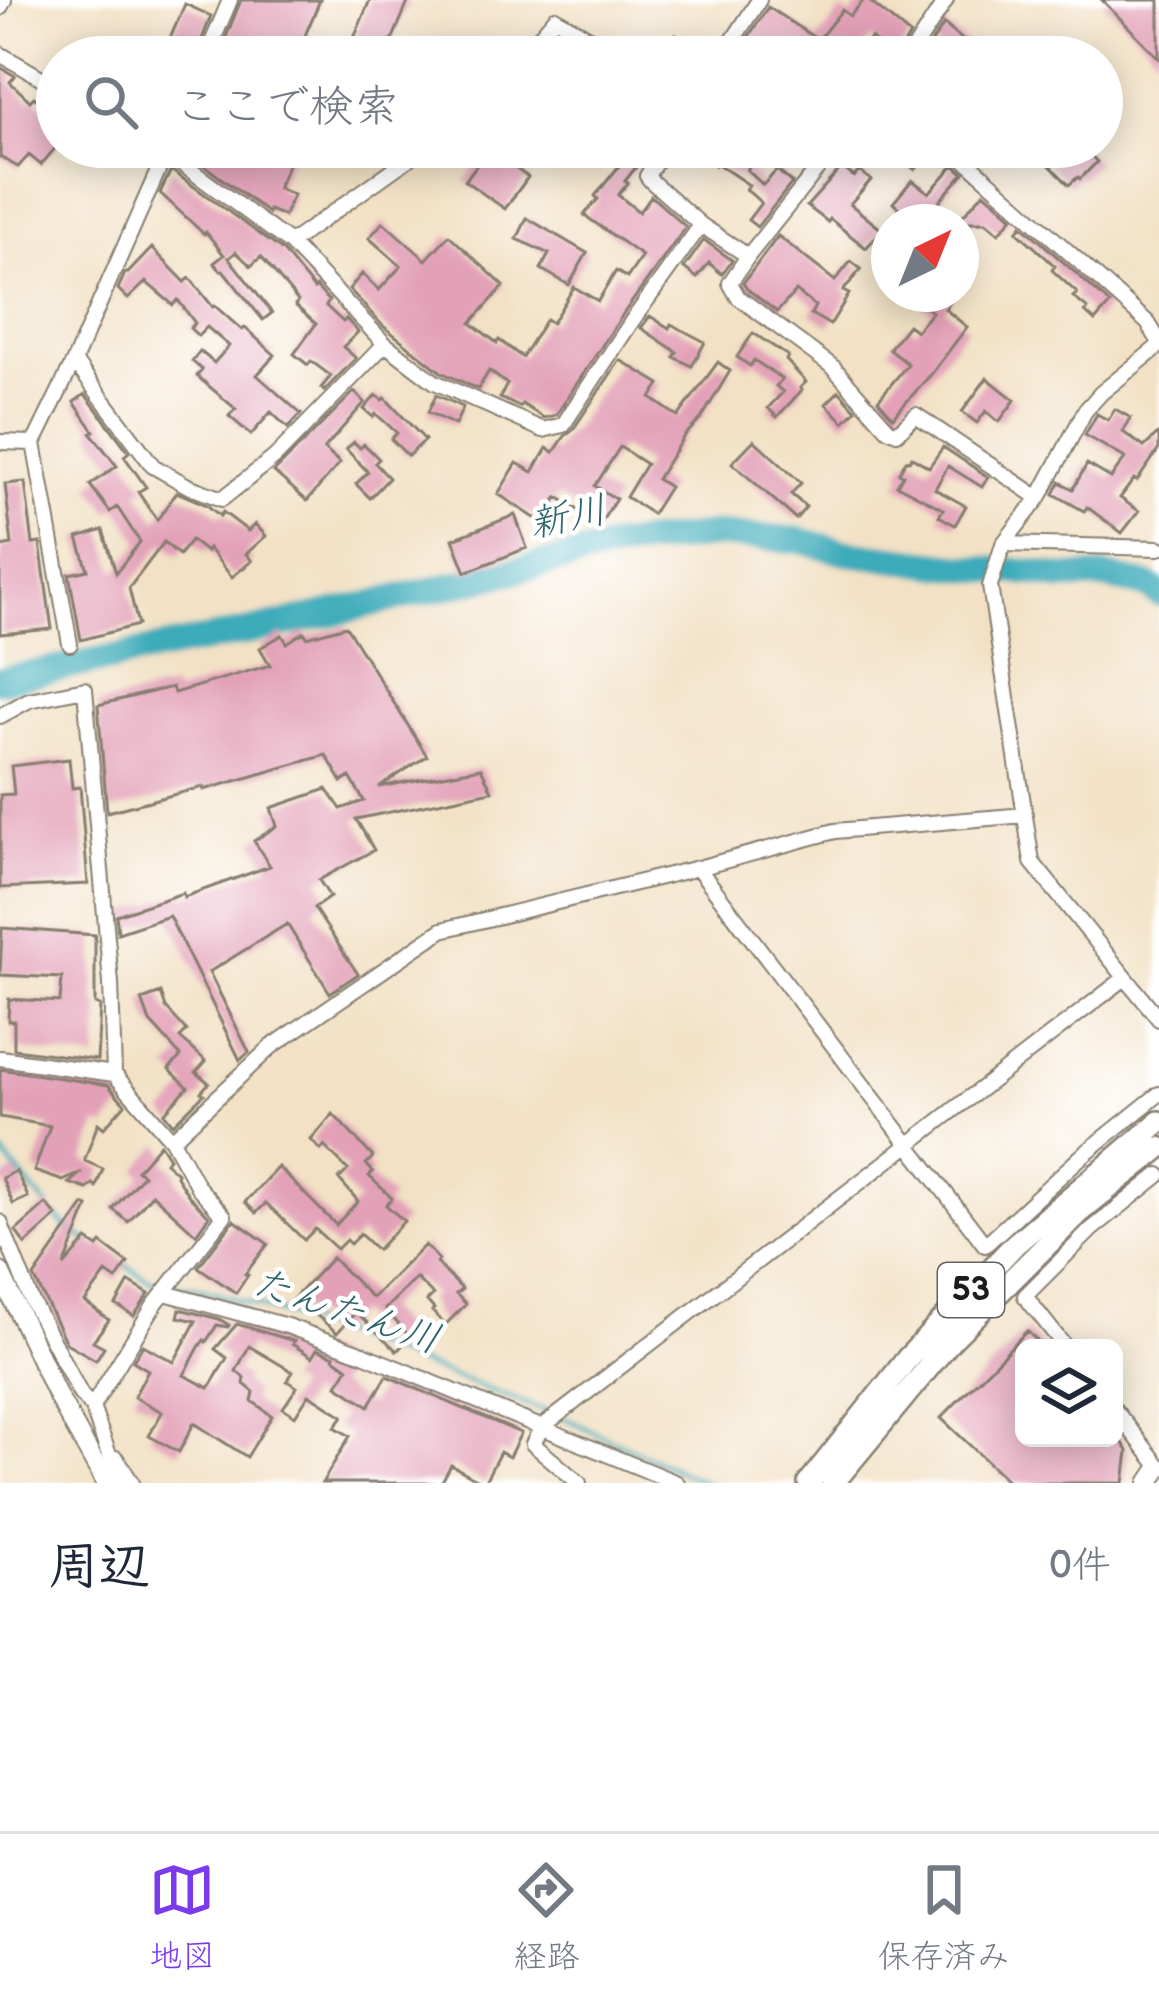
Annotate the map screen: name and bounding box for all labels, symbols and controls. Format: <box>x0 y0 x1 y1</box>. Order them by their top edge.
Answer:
search box <box>36 36 1123 168</box>
icon: search <box>78 69 144 135</box>
text: ここで検索 <box>174 80 399 135</box>
north arrow <box>871 204 979 312</box>
water label: 新川 <box>525 487 611 549</box>
water label: たんたん川 <box>246 1260 446 1364</box>
road number: 53 <box>938 1263 1004 1317</box>
map controls <box>1015 1339 1123 1447</box>
button: layers <box>1015 1339 1123 1447</box>
text: 周辺 <box>48 1537 150 1598</box>
text: 0件 <box>1049 1543 1111 1590</box>
tab: 地図 <box>149 1857 215 1977</box>
tab: 経路 <box>513 1857 579 1977</box>
tab: 保存済み <box>878 1857 1010 1977</box>

